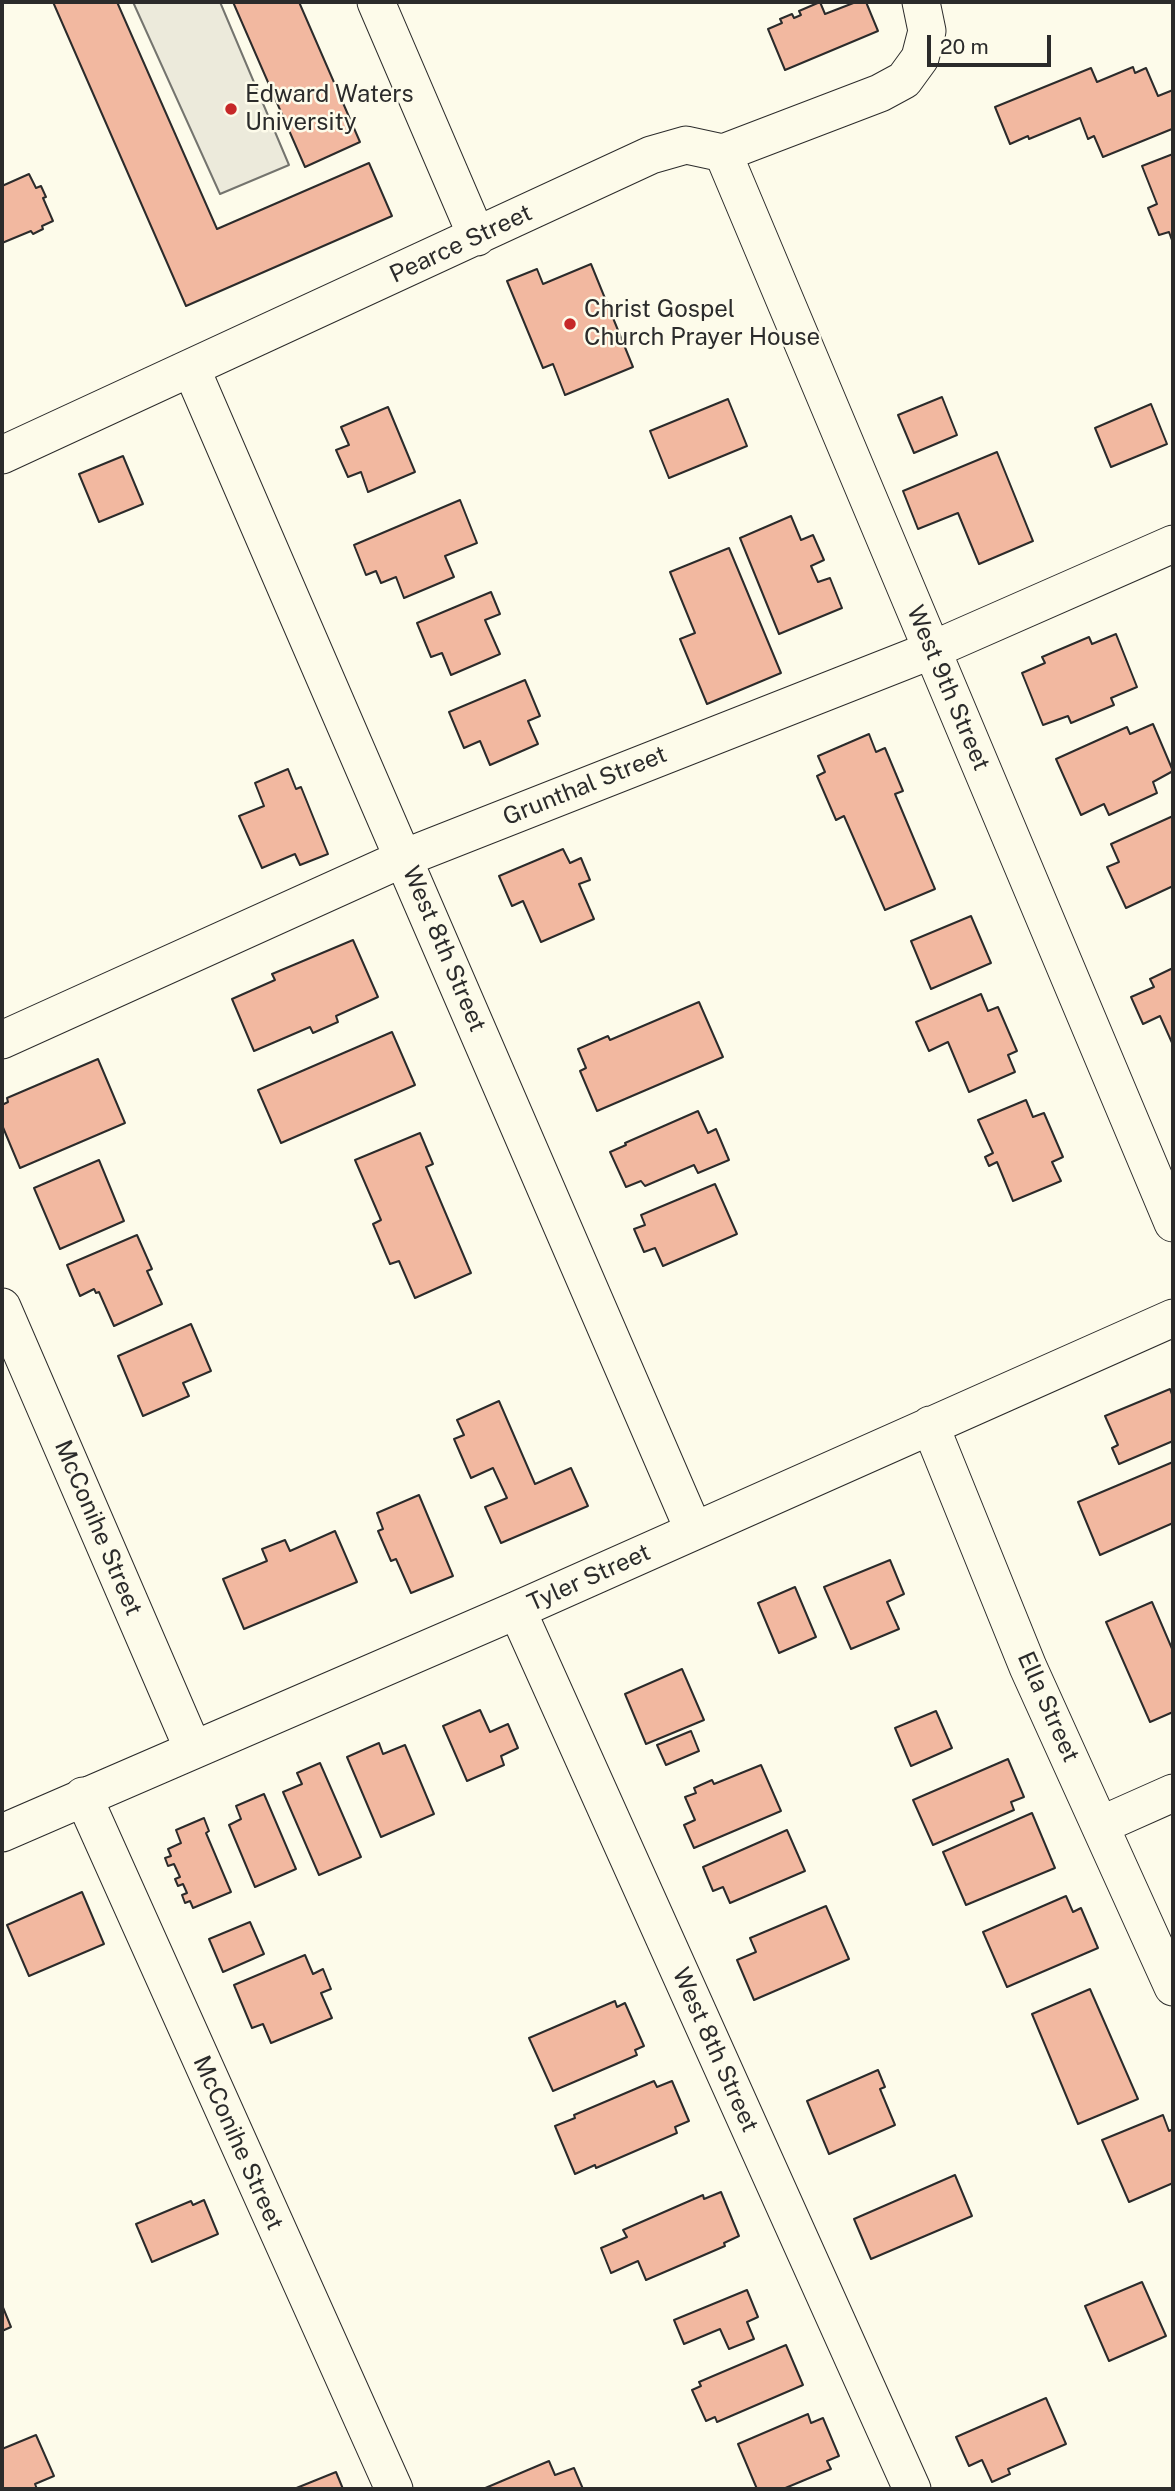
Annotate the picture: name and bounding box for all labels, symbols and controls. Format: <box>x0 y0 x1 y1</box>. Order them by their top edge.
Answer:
scale bar <box>930 21 1054 65</box>
text: 20 m <box>940 34 989 59</box>
place label: Edward Waters University <box>245 81 414 137</box>
marker: Edward Waters University <box>223 101 239 117</box>
street label: Pearce Street <box>385 199 537 289</box>
place label: Christ Gospel Church Prayer House <box>584 296 820 352</box>
marker: Christ Gospel Church Prayer House <box>562 316 578 332</box>
street label: West 9th Street <box>900 601 996 775</box>
street label: Grunthal Street <box>499 740 671 832</box>
street label: West 8th Street <box>396 862 492 1036</box>
street label: McConihe Street <box>48 1436 148 1620</box>
street label: Tyler Street <box>523 1538 655 1618</box>
street label: Ella Street <box>1011 1647 1085 1767</box>
street label: West 8th Street <box>666 1963 764 2137</box>
street label: McConihe Street <box>187 2051 289 2235</box>

